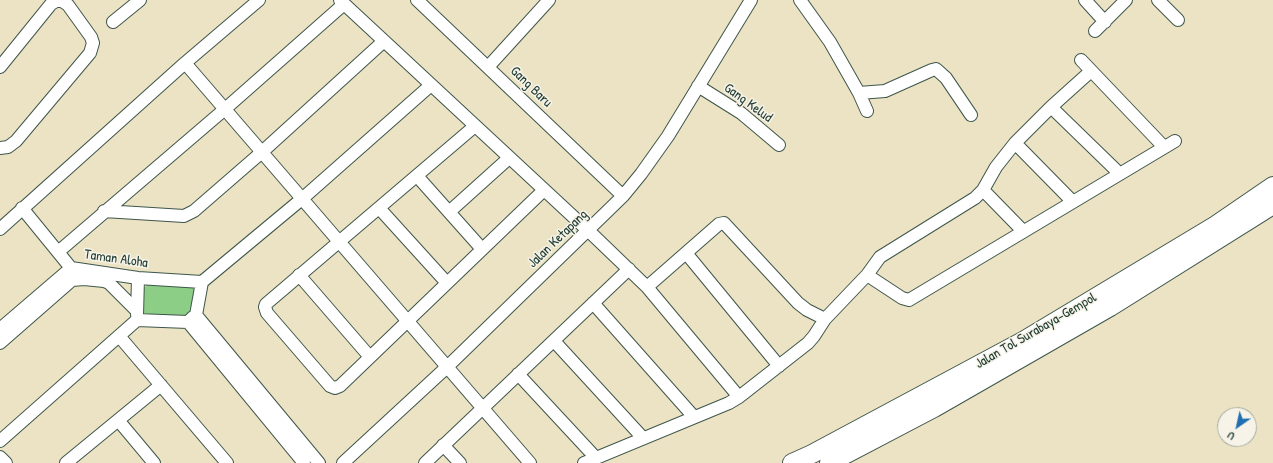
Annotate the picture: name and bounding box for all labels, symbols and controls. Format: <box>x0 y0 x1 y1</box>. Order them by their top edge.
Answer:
street label: Gang Baru <box>507 63 555 111</box>
street label: Gang Kelud <box>721 80 775 126</box>
street label: Jalan Ketapang <box>525 206 591 272</box>
street label: Taman Aloha <box>83 246 149 272</box>
street label: Jalan Tol Surabaya–Gempol <box>972 289 1100 373</box>
north arrow <box>1217 407 1257 447</box>
text: U <box>1224 429 1237 444</box>

